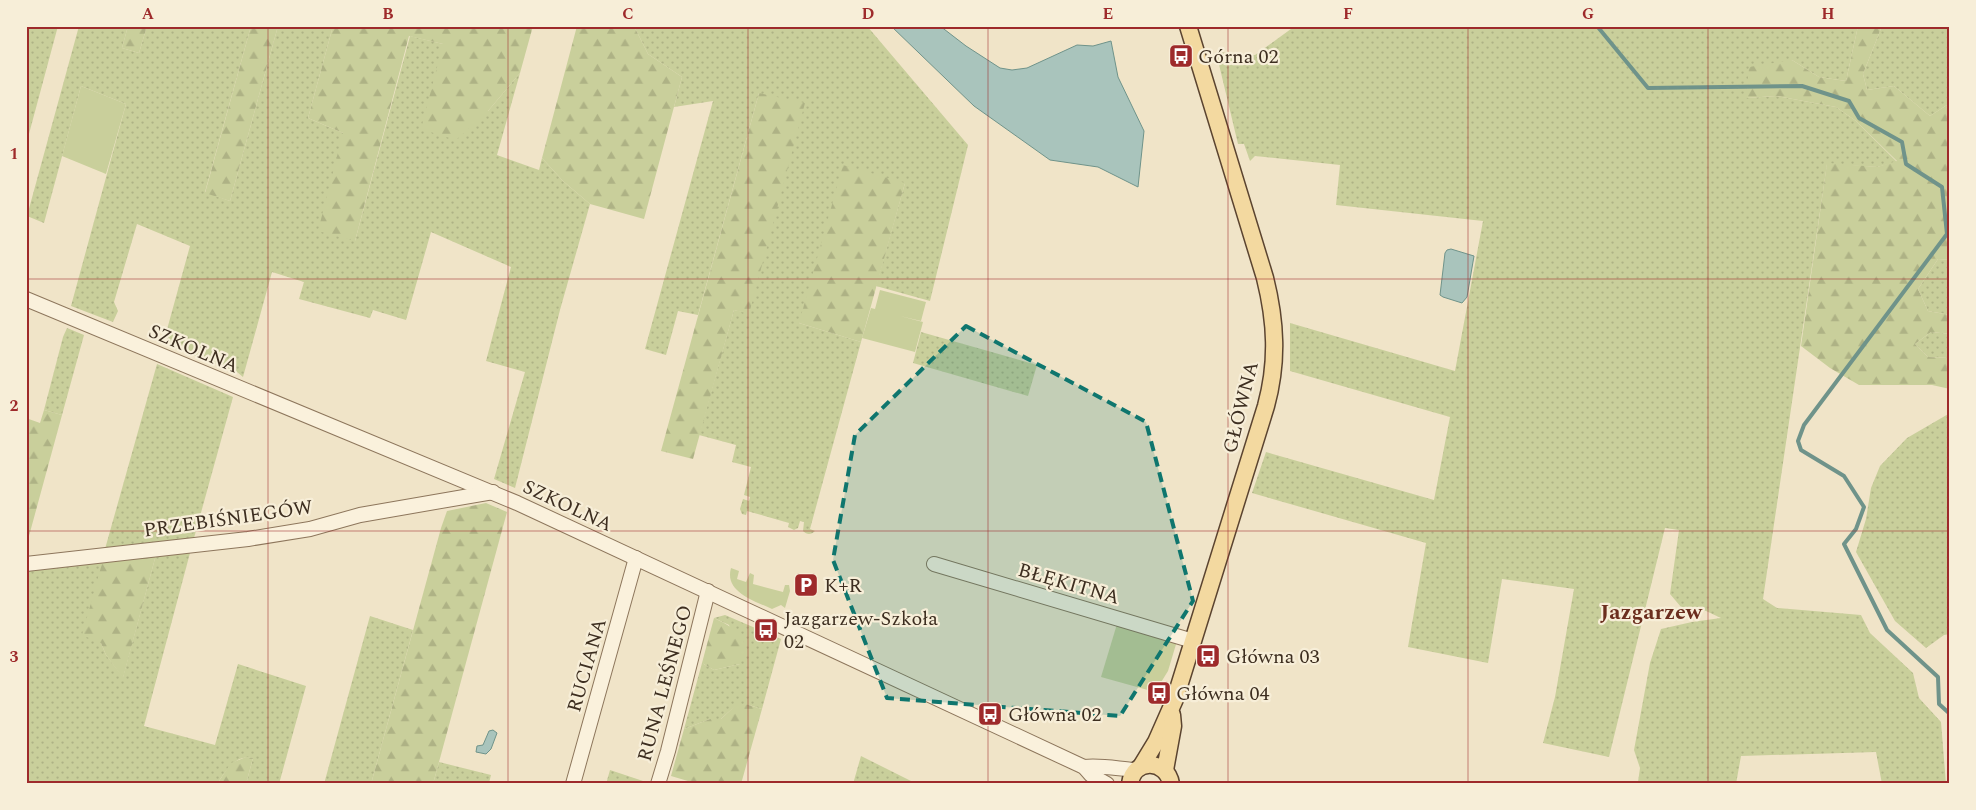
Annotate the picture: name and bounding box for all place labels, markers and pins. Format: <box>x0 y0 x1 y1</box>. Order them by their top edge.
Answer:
place label: Górna 02 <box>1198 42 1278 72</box>
bus stop icon: Górna 02 <box>1168 43 1194 69</box>
place label: K+R <box>824 571 862 601</box>
parking icon: K+R <box>793 572 819 598</box>
place label: Jazgarzew-Szkoła 02 <box>784 604 938 657</box>
bus stop icon: Jazgarzew-Szkoła 02 <box>753 617 779 643</box>
place label: Główna 03 <box>1226 642 1319 672</box>
bus stop icon: Główna 03 <box>1195 643 1221 669</box>
place label: Główna 04 <box>1176 679 1269 709</box>
bus stop icon: Główna 04 <box>1146 680 1172 706</box>
place label: Główna 02 <box>1008 700 1101 730</box>
bus stop icon: Główna 02 <box>977 701 1003 727</box>

